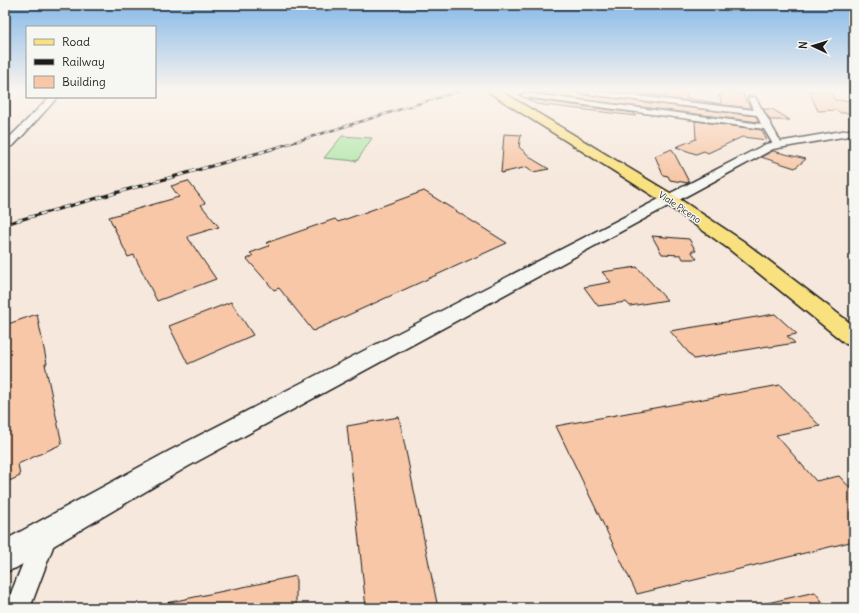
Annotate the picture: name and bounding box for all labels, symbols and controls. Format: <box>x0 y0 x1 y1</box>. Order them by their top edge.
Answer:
legend <box>26 26 156 98</box>
north arrow <box>793 26 833 66</box>
text: Road <box>62 34 90 49</box>
text: N <box>796 41 810 50</box>
text: Railway <box>62 54 105 69</box>
text: Building <box>62 74 106 89</box>
street label: Viale Piceno <box>657 189 703 225</box>

